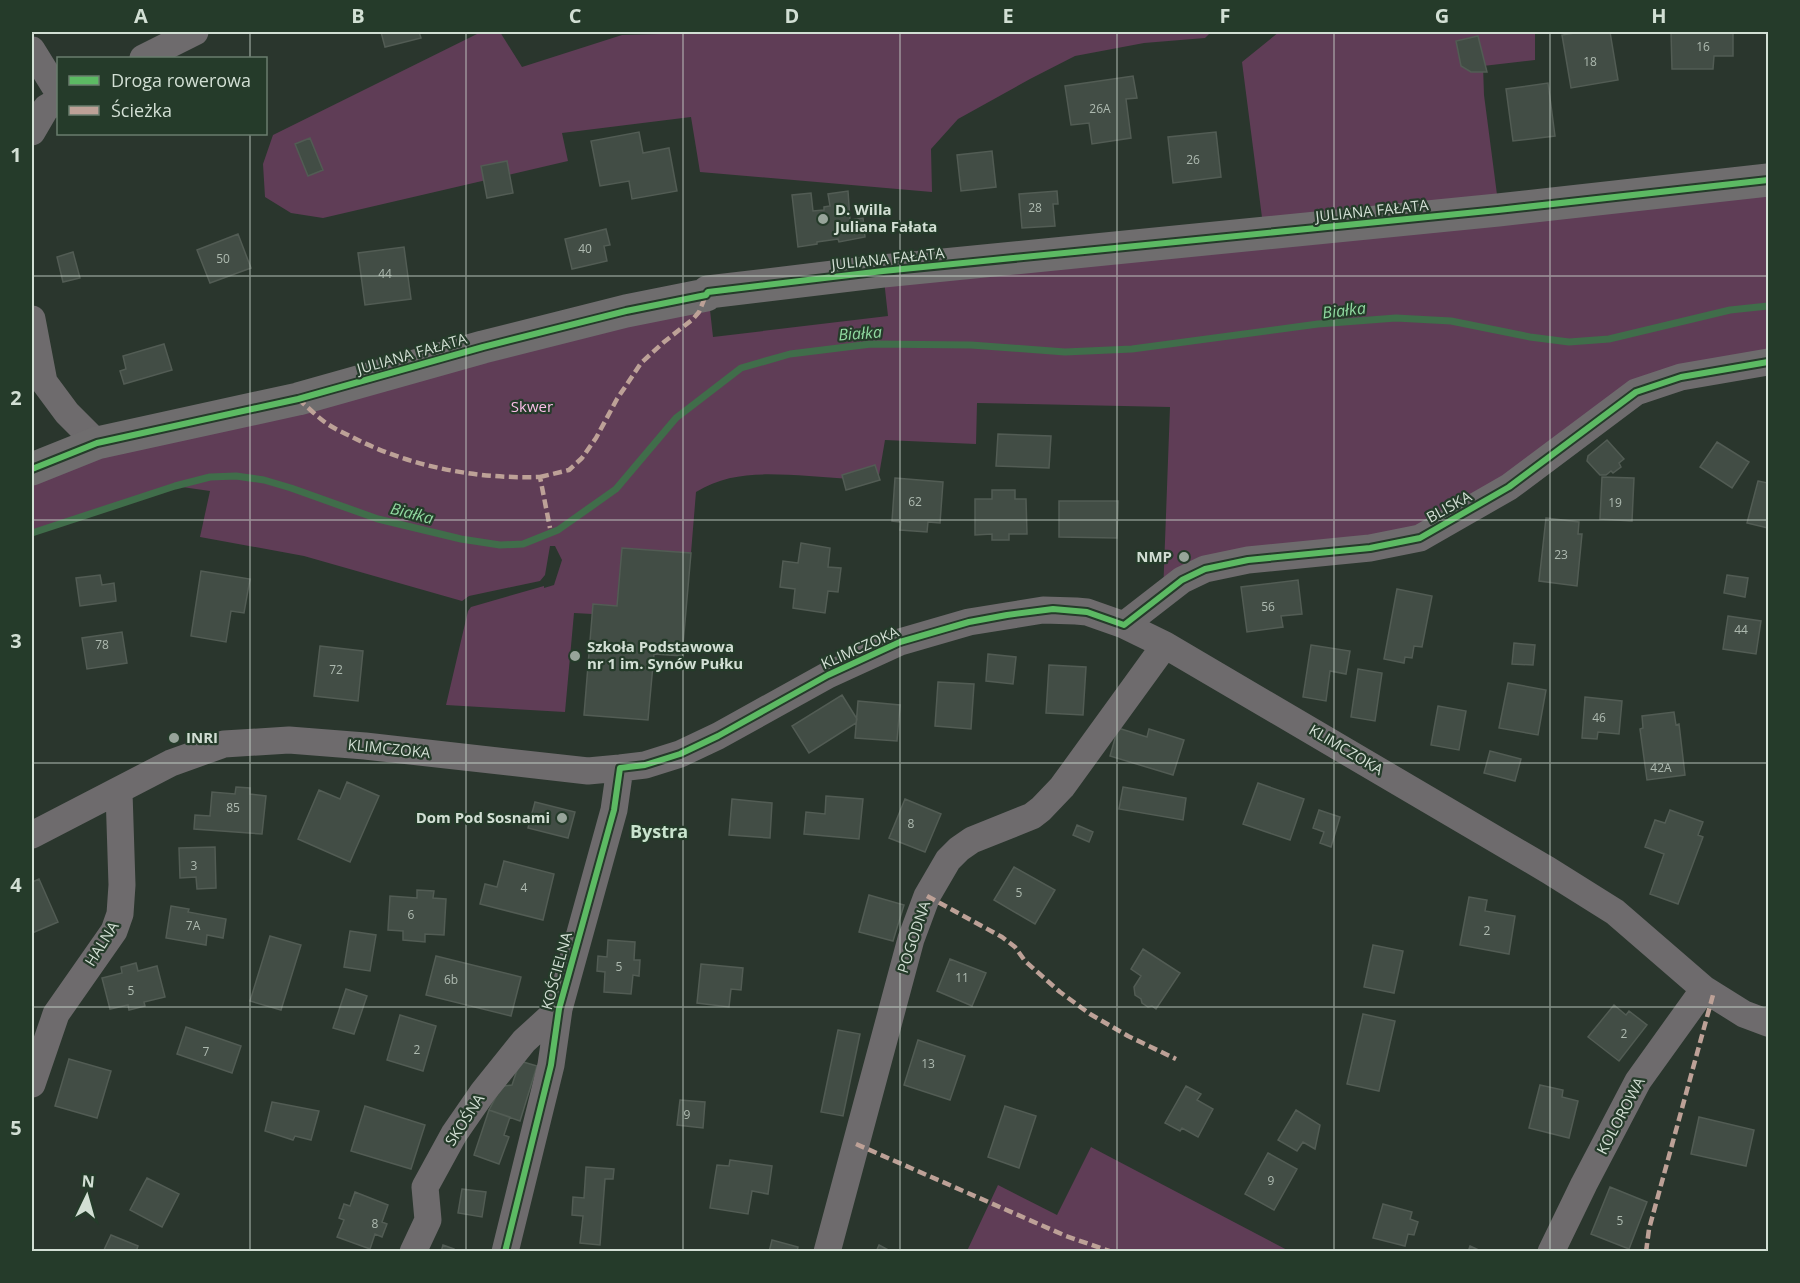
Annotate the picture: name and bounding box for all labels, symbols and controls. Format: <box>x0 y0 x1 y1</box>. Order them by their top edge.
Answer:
text: A <box>134 2 148 29</box>
text: B <box>351 2 365 29</box>
text: C <box>569 2 582 29</box>
text: D <box>785 2 799 29</box>
text: E <box>1002 2 1014 29</box>
text: F <box>1220 2 1230 29</box>
text: G <box>1435 2 1449 29</box>
text: H <box>1651 2 1667 29</box>
house number: 16 <box>1696 38 1710 55</box>
house number: 18 <box>1583 53 1597 70</box>
legend <box>57 57 267 135</box>
text: Droga rowerowa <box>111 68 251 92</box>
text: Ścieżka <box>111 98 172 122</box>
house number: 26A <box>1089 100 1111 117</box>
text: 1 <box>10 141 22 168</box>
house number: 26 <box>1186 151 1200 168</box>
street label: JULIANA FAŁATA <box>1312 194 1430 226</box>
place label: D. Willa Juliana Fałata <box>833 199 937 236</box>
house number: 28 <box>1028 199 1042 216</box>
marker: D. Willa Juliana Fałata <box>816 212 830 226</box>
house number: 40 <box>578 240 592 257</box>
street label: JULIANA FAŁATA <box>828 242 946 274</box>
house number: 50 <box>216 250 230 267</box>
house number: 44 <box>378 265 392 282</box>
water label: Białka <box>1321 296 1367 324</box>
water label: Białka <box>837 321 883 345</box>
street label: JULIANA FAŁATA <box>353 328 469 379</box>
text: 2 <box>10 384 22 411</box>
park label: Skwer <box>511 396 553 416</box>
street label: BLISKA <box>1422 485 1475 527</box>
house number: 62 <box>908 493 922 510</box>
house number: 19 <box>1608 494 1622 511</box>
water label: Białka <box>388 497 436 529</box>
place label: NMP <box>1136 546 1172 566</box>
house number: 23 <box>1554 546 1568 563</box>
marker: NMP <box>1177 550 1191 564</box>
house number: 56 <box>1261 598 1275 615</box>
street label: KLIMCZOKA <box>818 621 902 673</box>
house number: 44 <box>1734 621 1748 638</box>
text: 3 <box>10 627 22 654</box>
house number: 78 <box>95 636 109 653</box>
place label: Szkoła Podstawowa nr 1 im. Synów Pułku <box>587 636 743 673</box>
marker: Szkoła Podstawowa nr 1 im. Synów Pułku <box>568 649 582 663</box>
house number: 72 <box>329 661 343 678</box>
house number: 46 <box>1592 709 1606 726</box>
street label: KLIMCZOKA <box>1306 719 1388 779</box>
place label: INRI <box>186 727 218 747</box>
marker: INRI <box>167 731 181 745</box>
street label: KLIMCZOKA <box>347 734 432 762</box>
house number: 42A <box>1650 759 1672 776</box>
house number: 85 <box>226 799 240 816</box>
place label: Dom Pod Sosnami <box>416 807 550 827</box>
marker: Dom Pod Sosnami <box>555 811 569 825</box>
house number: 8 <box>908 815 915 832</box>
district label: Bystra <box>630 819 688 843</box>
house number: 3 <box>191 857 198 874</box>
text: 4 <box>10 871 22 898</box>
house number: 4 <box>521 879 528 896</box>
house number: 5 <box>1016 884 1023 901</box>
street label: POGODNA <box>892 897 934 975</box>
house number: 6 <box>408 906 415 923</box>
street label: HALNA <box>80 917 123 970</box>
house number: 7A <box>186 917 201 934</box>
house number: 2 <box>1484 922 1491 939</box>
street label: KOŚCIELNA <box>536 929 576 1012</box>
house number: 5 <box>616 958 623 975</box>
house number: 11 <box>955 969 969 986</box>
house number: 6b <box>444 971 458 988</box>
house number: 5 <box>128 982 135 999</box>
house number: 2 <box>1621 1025 1628 1042</box>
house number: 2 <box>414 1041 421 1058</box>
house number: 7 <box>203 1043 210 1060</box>
house number: 13 <box>921 1055 935 1072</box>
street label: KOLOROWA <box>1591 1073 1649 1158</box>
street label: SKOŚNA <box>440 1089 489 1149</box>
house number: 9 <box>684 1106 691 1123</box>
text: 5 <box>10 1114 22 1141</box>
north arrow <box>57 1166 117 1226</box>
text: N <box>81 1170 96 1193</box>
house number: 9 <box>1268 1172 1275 1189</box>
house number: 5 <box>1617 1212 1624 1229</box>
house number: 8 <box>372 1215 379 1232</box>

